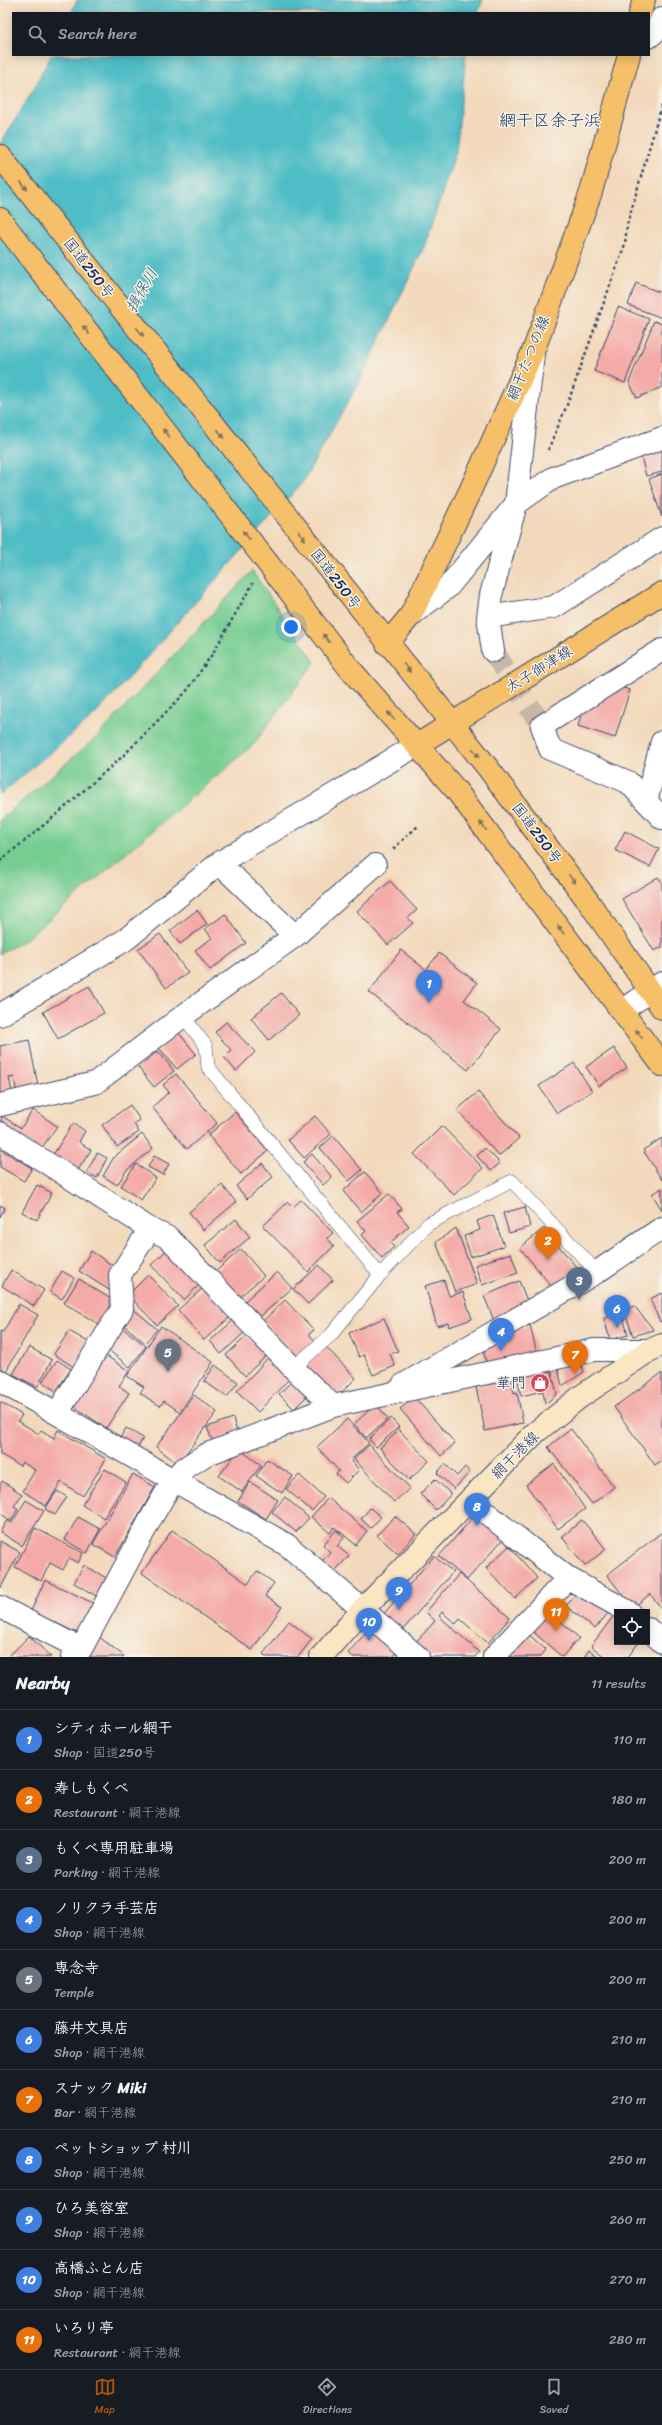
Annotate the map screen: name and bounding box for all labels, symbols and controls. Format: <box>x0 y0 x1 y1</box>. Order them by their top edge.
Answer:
search box <box>12 12 650 56</box>
text: Search here <box>58 21 137 47</box>
icon: search <box>26 23 48 45</box>
district label: 網干区余子浜 <box>499 105 601 135</box>
one-way arrow <box>20 181 29 192</box>
street label: 国道250号 <box>56 232 122 304</box>
water label: 揖保川 <box>117 262 166 318</box>
street label: 網干たつの線 <box>499 311 557 405</box>
one-way arrow <box>82 324 91 335</box>
one-way arrow <box>136 327 144 338</box>
one-way arrow <box>162 427 170 438</box>
one-way arrow <box>216 428 225 439</box>
one-way arrow <box>242 530 250 541</box>
one-way arrow <box>297 530 306 541</box>
street label: 国道250号 <box>303 543 369 615</box>
your location <box>281 617 301 637</box>
one-way arrow <box>321 632 330 643</box>
street label: 太子御津線 <box>500 638 578 700</box>
one-way arrow <box>402 662 411 673</box>
one-way arrow <box>386 711 395 721</box>
one-way arrow <box>472 748 481 759</box>
street label: 国道250号 <box>505 796 569 870</box>
one-way arrow <box>479 821 487 831</box>
one-way arrow <box>568 874 576 885</box>
one-way arrow <box>557 925 565 935</box>
pin: 1 <box>416 970 442 1003</box>
one-way arrow <box>635 1029 643 1039</box>
pin: 2 <box>535 1227 561 1260</box>
pin: 3 <box>566 1267 592 1300</box>
pin: 6 <box>604 1295 630 1328</box>
pin: 4 <box>488 1318 514 1351</box>
pin: 5 <box>155 1339 181 1372</box>
pin: 7 <box>562 1341 588 1374</box>
place label: 華門 <box>496 1370 526 1396</box>
shop icon: 華門 <box>529 1372 551 1394</box>
street label: 網干港線 <box>485 1425 545 1485</box>
pin: 8 <box>464 1493 490 1526</box>
pin: 9 <box>386 1577 412 1610</box>
pin: 11 <box>543 1598 569 1631</box>
pin: 10 <box>356 1608 382 1641</box>
map controls <box>614 1609 650 1645</box>
button: locate <box>614 1609 650 1645</box>
text: Nearby <box>16 1668 70 1698</box>
text: 11 results <box>591 1672 646 1695</box>
text: シティホール網干 <box>54 1715 173 1741</box>
text: 1 <box>26 1728 32 1751</box>
text: 110 m <box>613 1728 646 1751</box>
text: Shop · 国道250号 <box>54 1741 155 1764</box>
text: 寿しもくべ <box>54 1775 129 1801</box>
text: 2 <box>25 1788 33 1811</box>
text: 180 m <box>611 1788 646 1811</box>
text: Restaurant · 網干港線 <box>54 1801 181 1824</box>
text: もくべ専用駐車場 <box>54 1835 174 1861</box>
text: 3 <box>25 1848 33 1871</box>
text: 200 m <box>609 1848 646 1871</box>
text: Parking · 網干港線 <box>54 1861 160 1884</box>
text: ノリクラ手芸店 <box>54 1895 159 1921</box>
text: 4 <box>25 1908 33 1931</box>
text: 200 m <box>609 1908 646 1931</box>
text: Shop · 網干港線 <box>54 1921 145 1944</box>
text: 専念寺 <box>54 1955 99 1981</box>
text: 5 <box>25 1968 33 1991</box>
text: 200 m <box>609 1968 646 1991</box>
text: Temple <box>54 1981 94 2004</box>
text: 藤井文具店 <box>54 2015 129 2041</box>
text: 6 <box>25 2028 33 2051</box>
text: 210 m <box>611 2028 646 2051</box>
text: Shop · 網干港線 <box>54 2041 145 2064</box>
text: スナック Miki <box>54 2075 146 2101</box>
text: 7 <box>25 2088 33 2111</box>
text: 210 m <box>611 2088 646 2111</box>
text: Bar · 網干港線 <box>54 2101 136 2124</box>
text: ペットショップ 村川 <box>54 2135 192 2161</box>
text: 8 <box>25 2148 33 2171</box>
text: 250 m <box>609 2148 646 2171</box>
text: Shop · 網干港線 <box>54 2161 145 2184</box>
text: ひろ美容室 <box>54 2195 129 2221</box>
text: 9 <box>25 2208 33 2231</box>
text: 260 m <box>610 2208 646 2231</box>
text: Shop · 網干港線 <box>54 2221 145 2244</box>
text: 高橋ふとん店 <box>54 2255 144 2281</box>
text: 10 <box>22 2268 36 2291</box>
text: 270 m <box>609 2268 646 2291</box>
text: Shop · 網干港線 <box>54 2281 145 2304</box>
text: いろり亭 <box>54 2315 114 2341</box>
text: 11 <box>23 2328 35 2351</box>
text: 280 m <box>609 2328 646 2351</box>
text: Restaurant · 網干港線 <box>54 2341 181 2364</box>
tab: Map <box>94 2376 116 2419</box>
tab: Directions <box>303 2376 352 2419</box>
tab: Saved <box>539 2376 568 2419</box>

